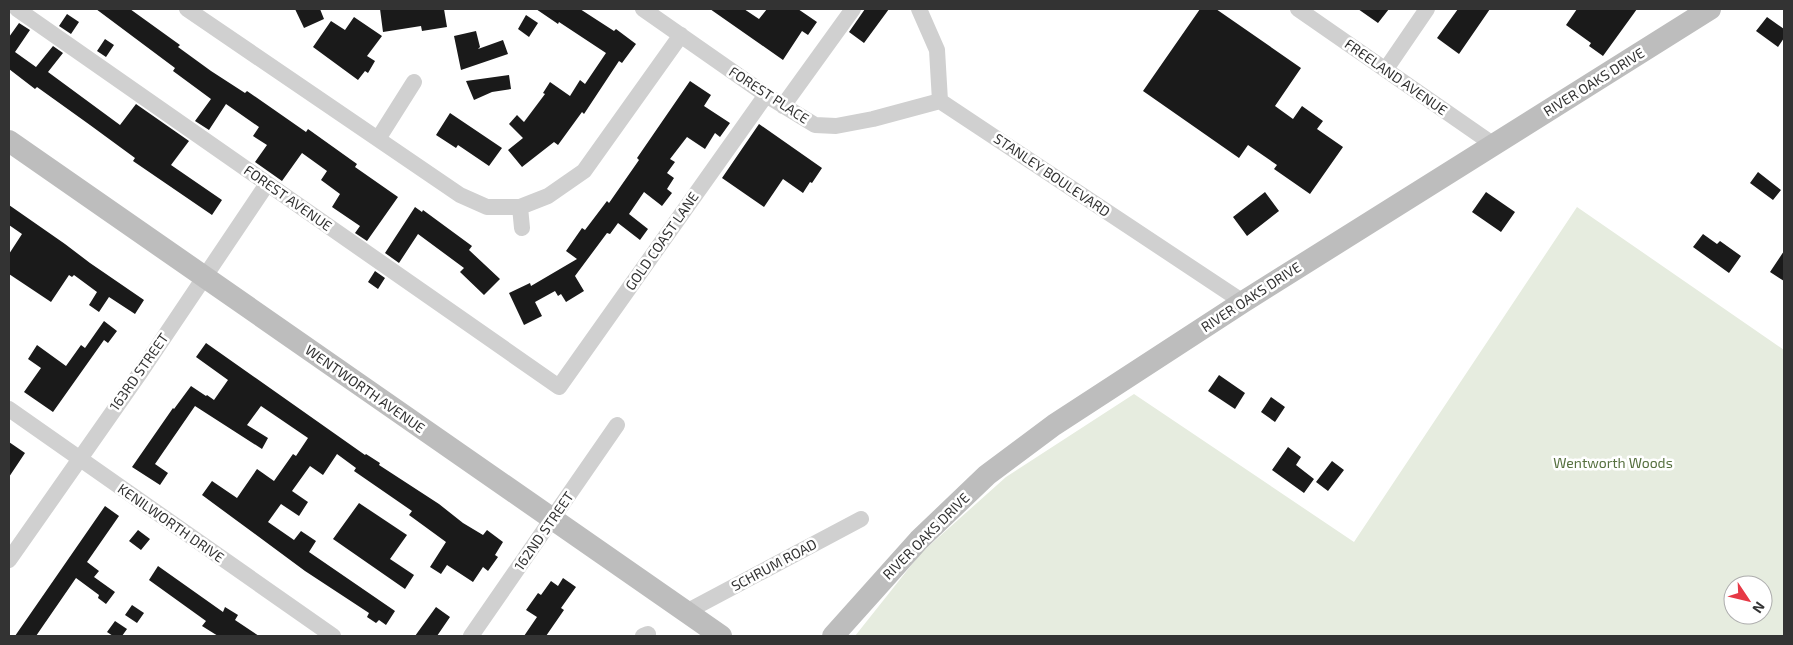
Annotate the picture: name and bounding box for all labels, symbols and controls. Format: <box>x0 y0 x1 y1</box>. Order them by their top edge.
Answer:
street label: FREELAND AVENUE <box>1342 35 1451 118</box>
street label: RIVER OAKS DRIVE <box>1540 44 1647 119</box>
street label: FOREST PLACE <box>726 62 813 127</box>
street label: STANLEY BOULEVARD <box>991 129 1114 220</box>
street label: FOREST AVENUE <box>241 161 336 234</box>
street label: GOLD COAST LANE <box>621 188 702 293</box>
street label: RIVER OAKS DRIVE <box>1198 258 1304 335</box>
street label: 163RD STREET <box>106 330 172 414</box>
street label: WENTWORTH AVENUE <box>302 341 429 436</box>
park label: Wentworth Woods <box>1553 454 1673 471</box>
street label: KENILWORTH DRIVE <box>115 480 228 566</box>
street label: 162ND STREET <box>510 488 577 573</box>
street label: RIVER OAKS DRIVE <box>879 489 973 583</box>
street label: SCHRUM ROAD <box>728 535 819 594</box>
north arrow <box>1723 575 1773 625</box>
text: N <box>1749 599 1769 617</box>

